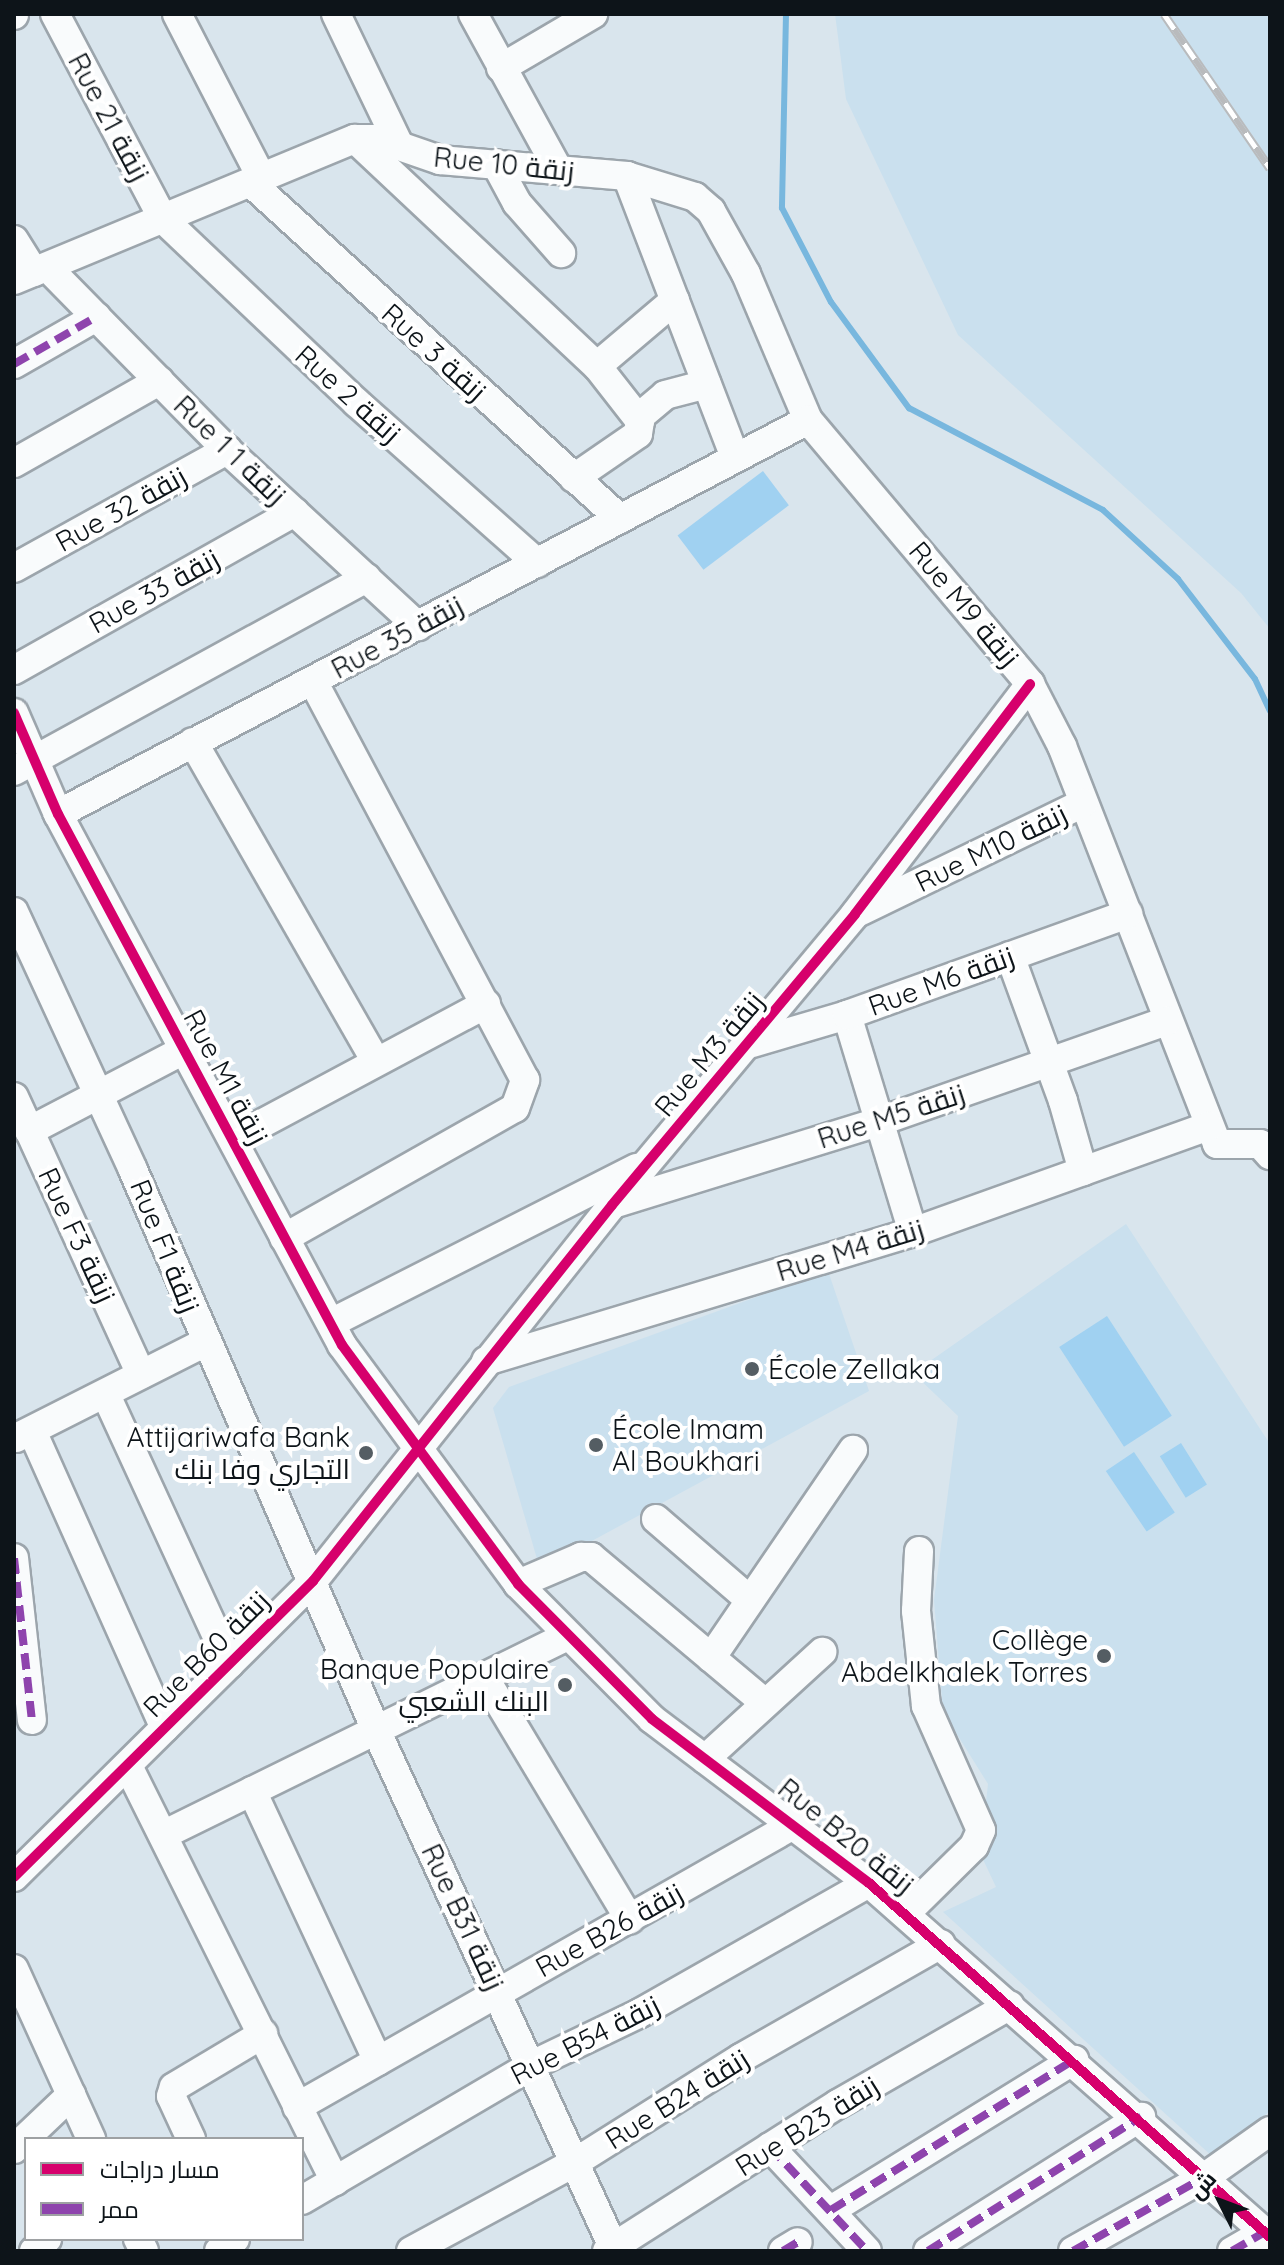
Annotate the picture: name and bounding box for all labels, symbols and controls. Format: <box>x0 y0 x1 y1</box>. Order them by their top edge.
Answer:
street label: Rue 21 زنقة <box>61 47 157 187</box>
street label: Rue 10 زنقة <box>432 140 576 188</box>
street label: Rue 3 زنقة <box>375 296 493 408</box>
street label: Rue 2 زنقة <box>288 338 408 450</box>
street label: Rue 1 زنقة 1 <box>167 388 293 512</box>
street label: Rue 32 زنقة <box>50 459 192 559</box>
street label: Rue M9 زنقة <box>902 535 1026 673</box>
street label: Rue 33 زنقة <box>83 541 225 641</box>
street label: Rue 35 زنقة <box>325 588 469 686</box>
street label: Rue M10 زنقة <box>910 797 1072 899</box>
street label: Rue M6 زنقة <box>864 939 1018 1023</box>
street label: Rue M3 زنقة <box>647 985 771 1123</box>
street label: Rue M1 زنقة <box>176 1004 276 1150</box>
street label: Rue M5 زنقة <box>813 1076 969 1156</box>
street label: Rue F3 زنقة <box>31 1162 123 1308</box>
street label: Rue F1 زنقة <box>123 1175 207 1317</box>
street label: Rue M4 زنقة <box>772 1212 928 1288</box>
place label: École Zellaka <box>768 1352 940 1386</box>
marker: École Zellaka <box>743 1360 761 1378</box>
place label: École Imam Al Boukhari <box>612 1412 764 1478</box>
place label: Attijariwafa Bank التجاري وفا بنك <box>127 1420 350 1486</box>
marker: École Imam Al Boukhari <box>587 1436 605 1454</box>
marker: Attijariwafa Bank التجاري وفا بنك <box>357 1444 375 1462</box>
street label: Rue B60 زنقة <box>136 1584 276 1724</box>
place label: Collège Abdelkhalek Torres <box>841 1623 1088 1689</box>
marker: Collège Abdelkhalek Torres <box>1095 1647 1113 1665</box>
place label: Banque Populaire البنك الشعبي <box>320 1652 549 1718</box>
marker: Banque Populaire البنك الشعبي <box>556 1676 574 1694</box>
street label: Rue B20 زنقة <box>771 1771 921 1901</box>
street label: Rue B31 زنقة <box>414 1838 512 1996</box>
street label: Rue B26 زنقة <box>529 1876 689 1984</box>
street label: Rue B54 زنقة <box>505 1988 665 2092</box>
street label: Rue B24 زنقة <box>599 2042 755 2156</box>
street label: Rue B23 زنقة <box>729 2069 885 2183</box>
legend <box>24 2137 304 2241</box>
text: مسار دراجات <box>100 2154 220 2184</box>
north arrow <box>1180 2161 1260 2241</box>
text: ش <box>1182 2165 1222 2205</box>
text: ممر <box>100 2194 139 2224</box>

